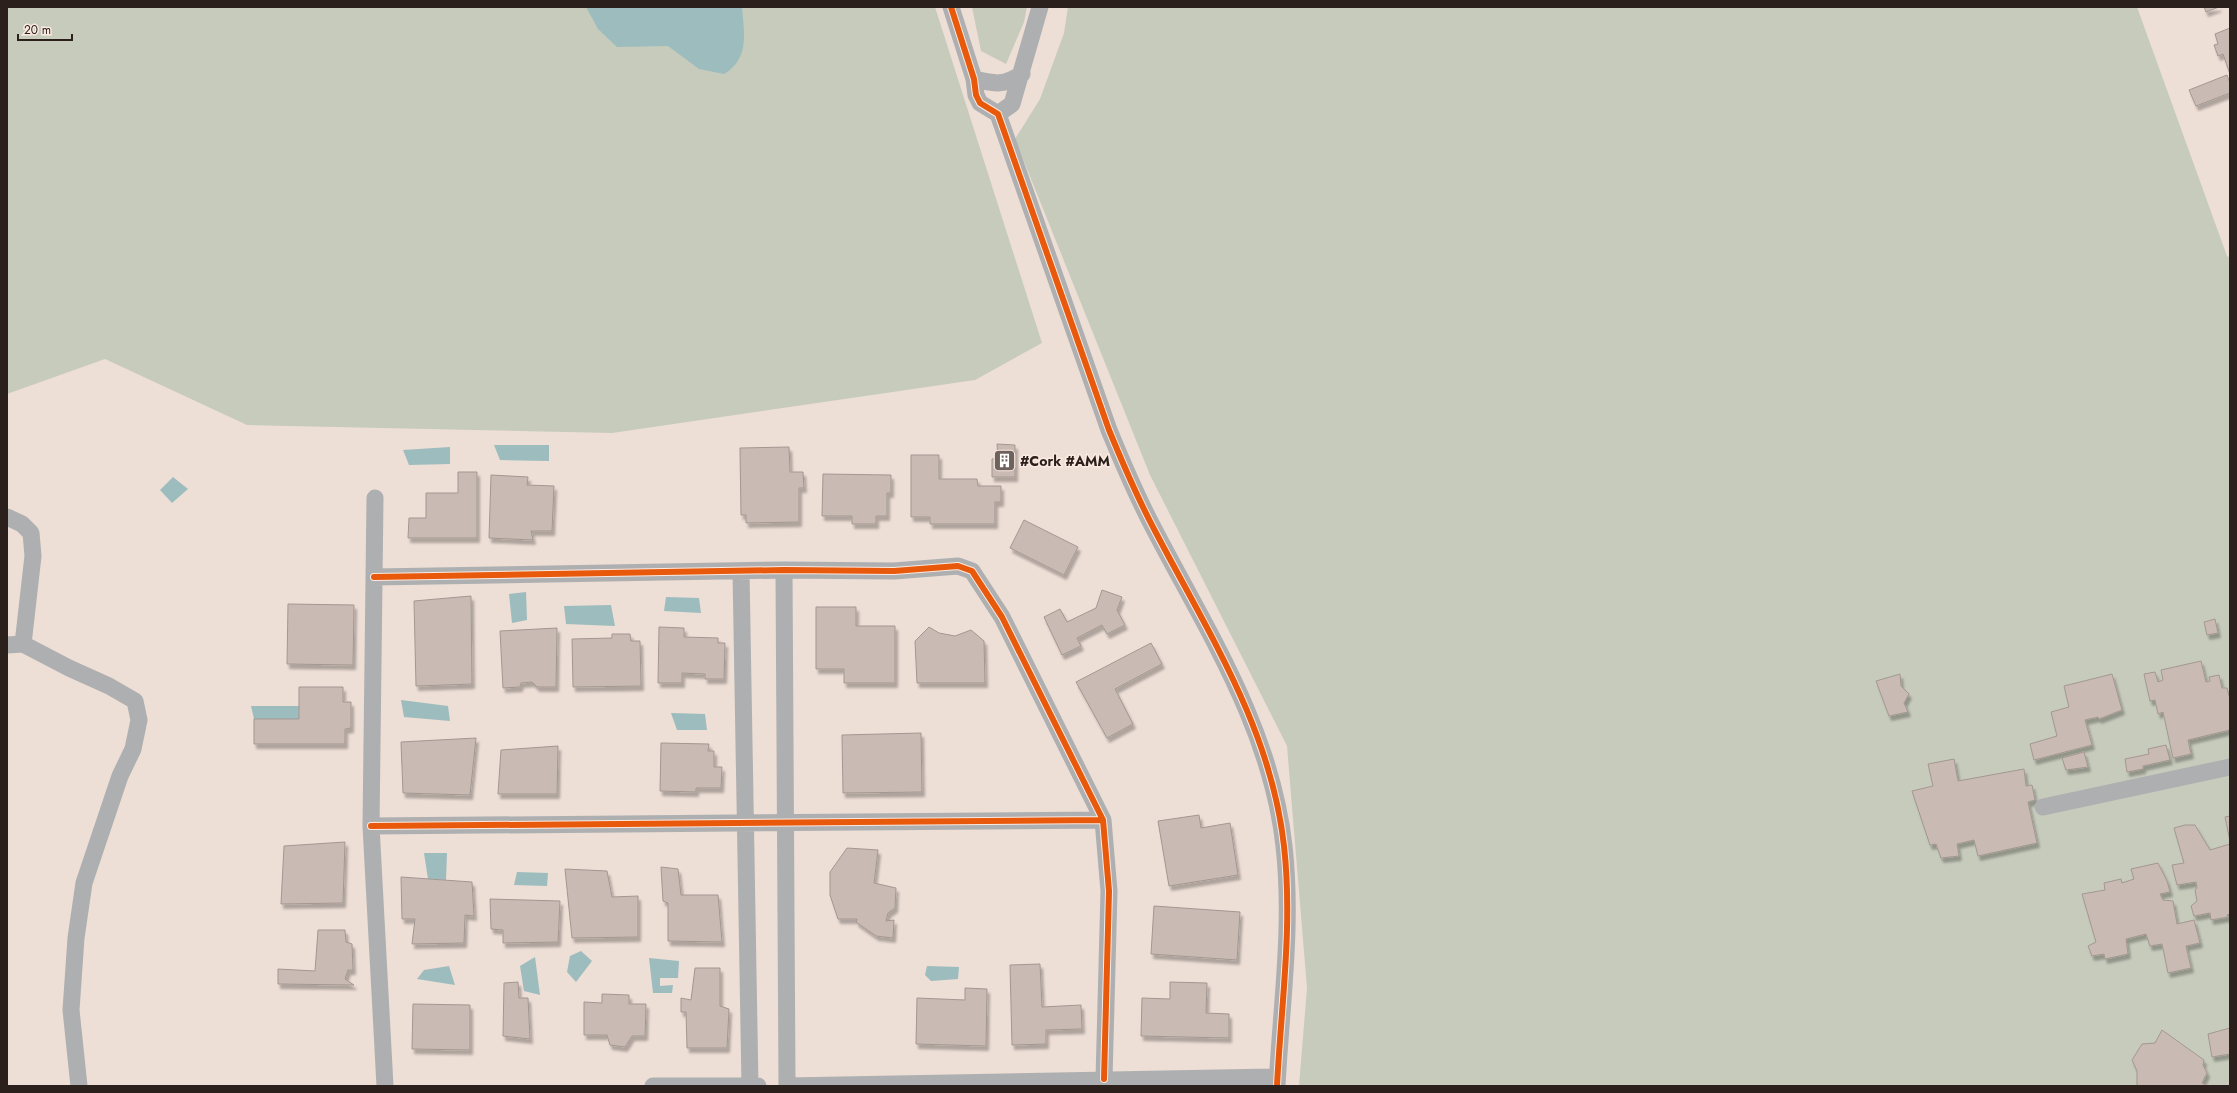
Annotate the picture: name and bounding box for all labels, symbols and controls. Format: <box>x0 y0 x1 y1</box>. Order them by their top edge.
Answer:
scale bar <box>18 16 72 42</box>
text: 20 m <box>24 21 51 39</box>
building icon: #Cork #AMM <box>991 448 1017 474</box>
place label: #Cork #AMM <box>1020 451 1110 471</box>

